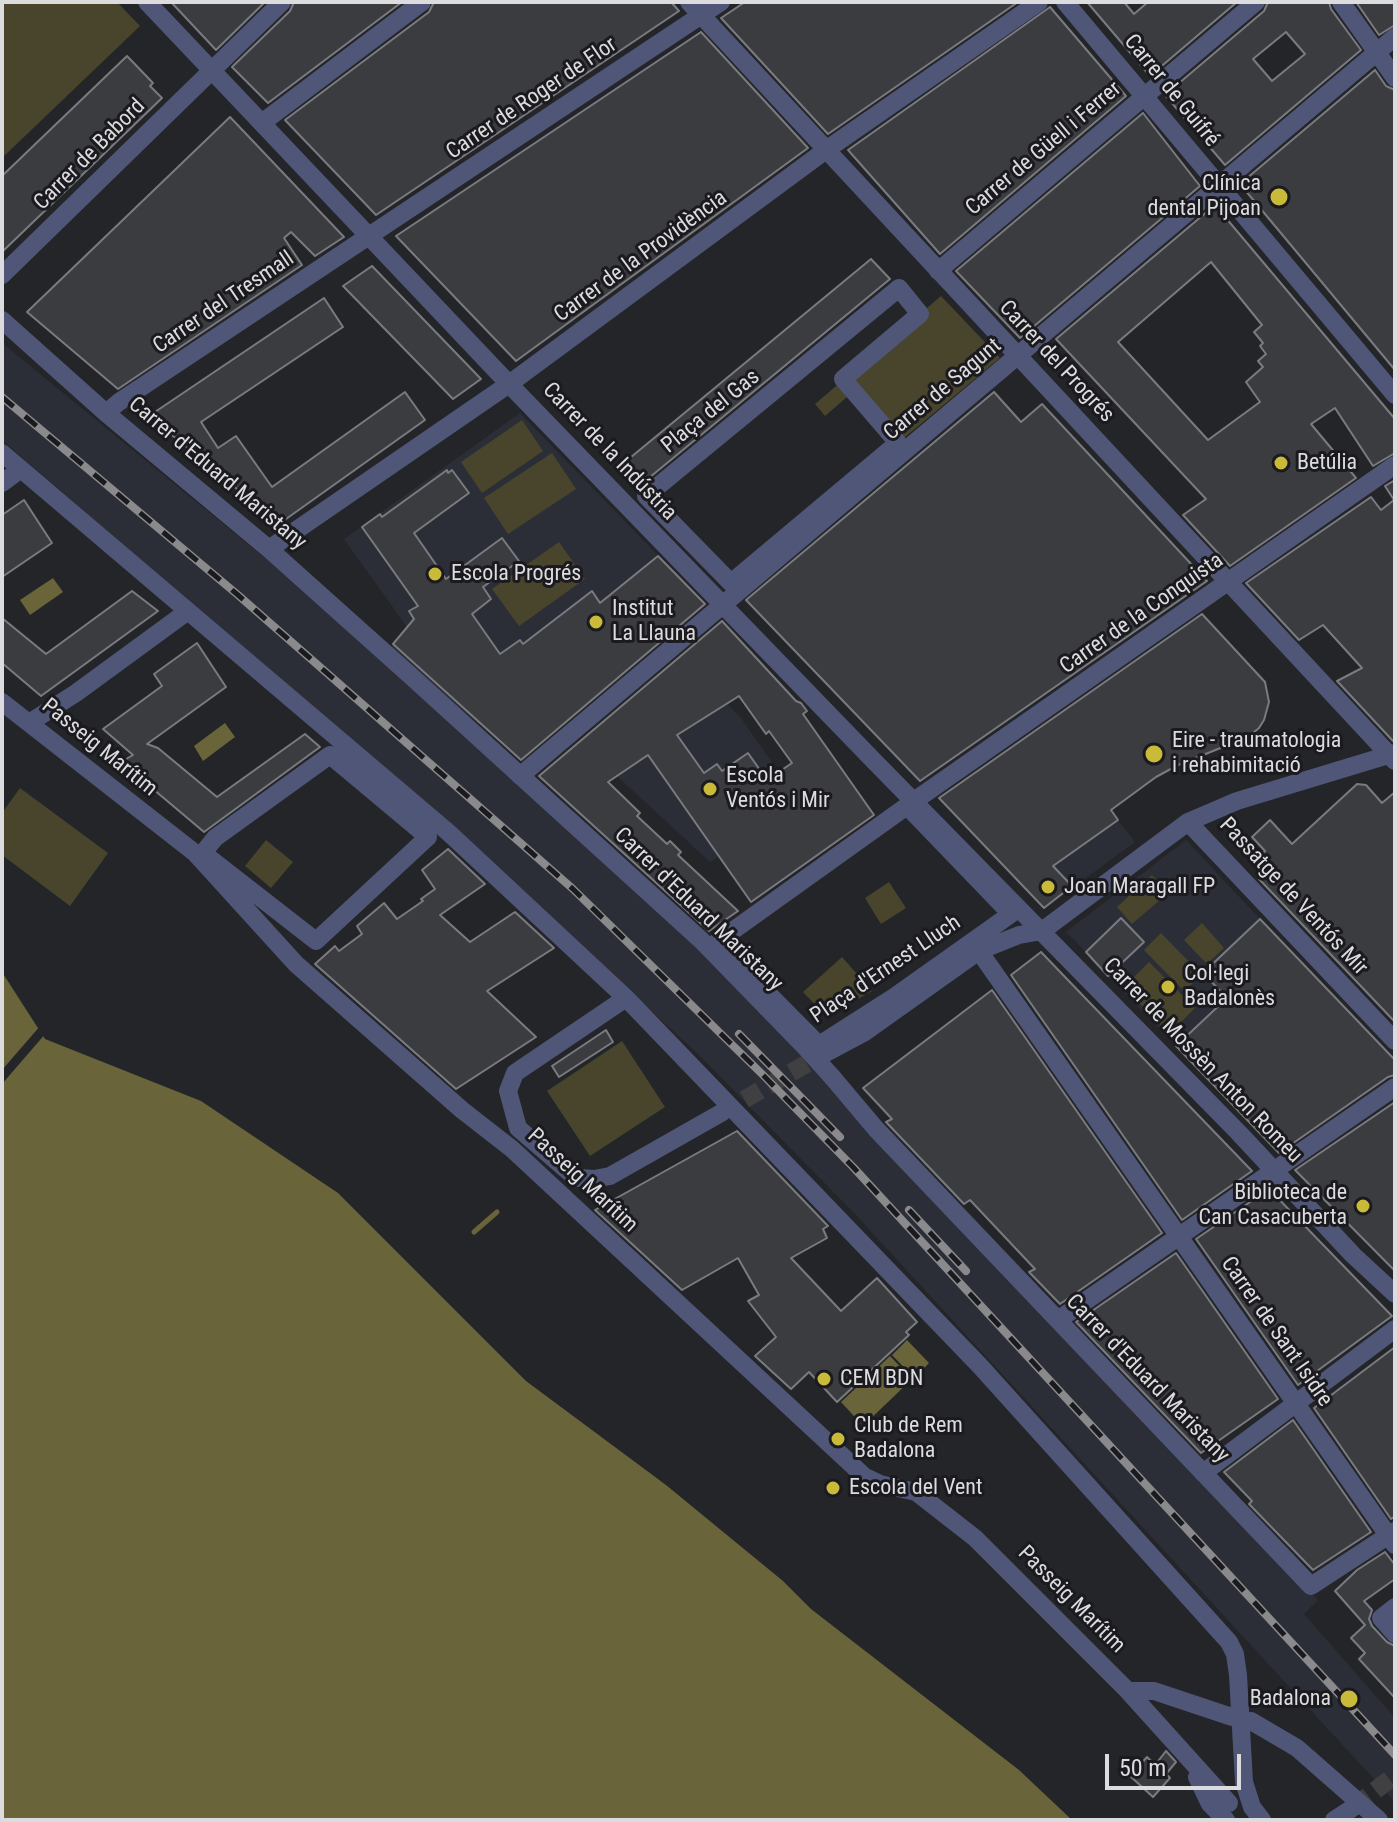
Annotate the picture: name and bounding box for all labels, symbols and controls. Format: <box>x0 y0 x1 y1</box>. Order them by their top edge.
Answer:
street label: Carrer de Guifré <box>1118 29 1224 153</box>
street label: Carrer de Roger de Flor <box>442 32 622 166</box>
street label: Carrer de Güell i Ferrer <box>961 76 1127 222</box>
street label: Carrer de Babord <box>29 94 151 216</box>
place label: Clínica dental Pijoan <box>1148 171 1261 222</box>
street label: Carrer de la Providència <box>550 186 732 328</box>
marker: Clínica dental Pijoan <box>1268 186 1290 208</box>
street label: Carrer del Tresmall <box>149 246 299 360</box>
street label: Carrer del Progrés <box>993 296 1119 428</box>
street label: Carrer de Sagunt <box>879 333 1007 447</box>
street label: Plaça del Gas <box>657 364 765 460</box>
street label: Carrer de la Indústria <box>536 377 682 527</box>
street label: Carrer d'Eduard Maristany <box>123 392 311 556</box>
place label: Betúlia <box>1297 450 1357 476</box>
marker: Betúlia <box>1272 454 1290 472</box>
street label: Carrer de la Conquista <box>1055 548 1229 680</box>
place label: Escola Progrés <box>451 561 581 587</box>
marker: Escola Progrés <box>426 565 444 583</box>
place label: Institut La Llauna <box>612 596 696 648</box>
marker: Institut La Llauna <box>587 613 605 631</box>
street label: Passeig Marítim <box>36 693 162 803</box>
place label: Eire - traumatologia i rehabimitació <box>1172 728 1341 780</box>
marker: Eire - traumatologia i rehabimitació <box>1143 743 1165 765</box>
place label: Escola Ventós i Mir <box>726 763 830 814</box>
marker: Escola Ventós i Mir <box>701 780 719 798</box>
street label: Passatge de Ventós Mir <box>1213 813 1373 981</box>
street label: Carrer d'Eduard Maristany <box>608 823 788 997</box>
place label: Joan Maragall FP <box>1064 874 1215 900</box>
marker: Joan Maragall FP <box>1039 878 1057 896</box>
street label: Plaça d'Ernest Lluch <box>806 910 966 1030</box>
street label: Carrer de Mossèn Anton Romeu <box>1097 953 1307 1169</box>
place label: Col·legi Badalonès <box>1184 961 1275 1012</box>
marker: Col·legi Badalonès <box>1159 978 1177 996</box>
street label: Passeig Marítim <box>521 1123 643 1239</box>
place label: Biblioteca de Can Casacuberta <box>1198 1180 1347 1232</box>
marker: Biblioteca de Can Casacuberta <box>1354 1197 1372 1215</box>
street label: Carrer de Sant Isidre <box>1214 1252 1338 1412</box>
street label: Carrer d'Eduard Maristany <box>1060 1289 1234 1469</box>
place label: CEM BDN <box>840 1366 923 1392</box>
marker: CEM BDN <box>815 1370 833 1388</box>
place label: Club de Rem Badalona <box>854 1413 963 1464</box>
marker: Club de Rem Badalona <box>829 1430 847 1448</box>
place label: Escola del Vent <box>849 1475 982 1501</box>
marker: Escola del Vent <box>824 1479 842 1497</box>
street label: Passeig Marítim <box>1012 1541 1130 1659</box>
place label: Badalona <box>1250 1686 1331 1712</box>
marker: Badalona <box>1338 1688 1360 1710</box>
scale bar <box>1109 1738 1245 1788</box>
text: 50 m <box>1119 1754 1166 1782</box>

